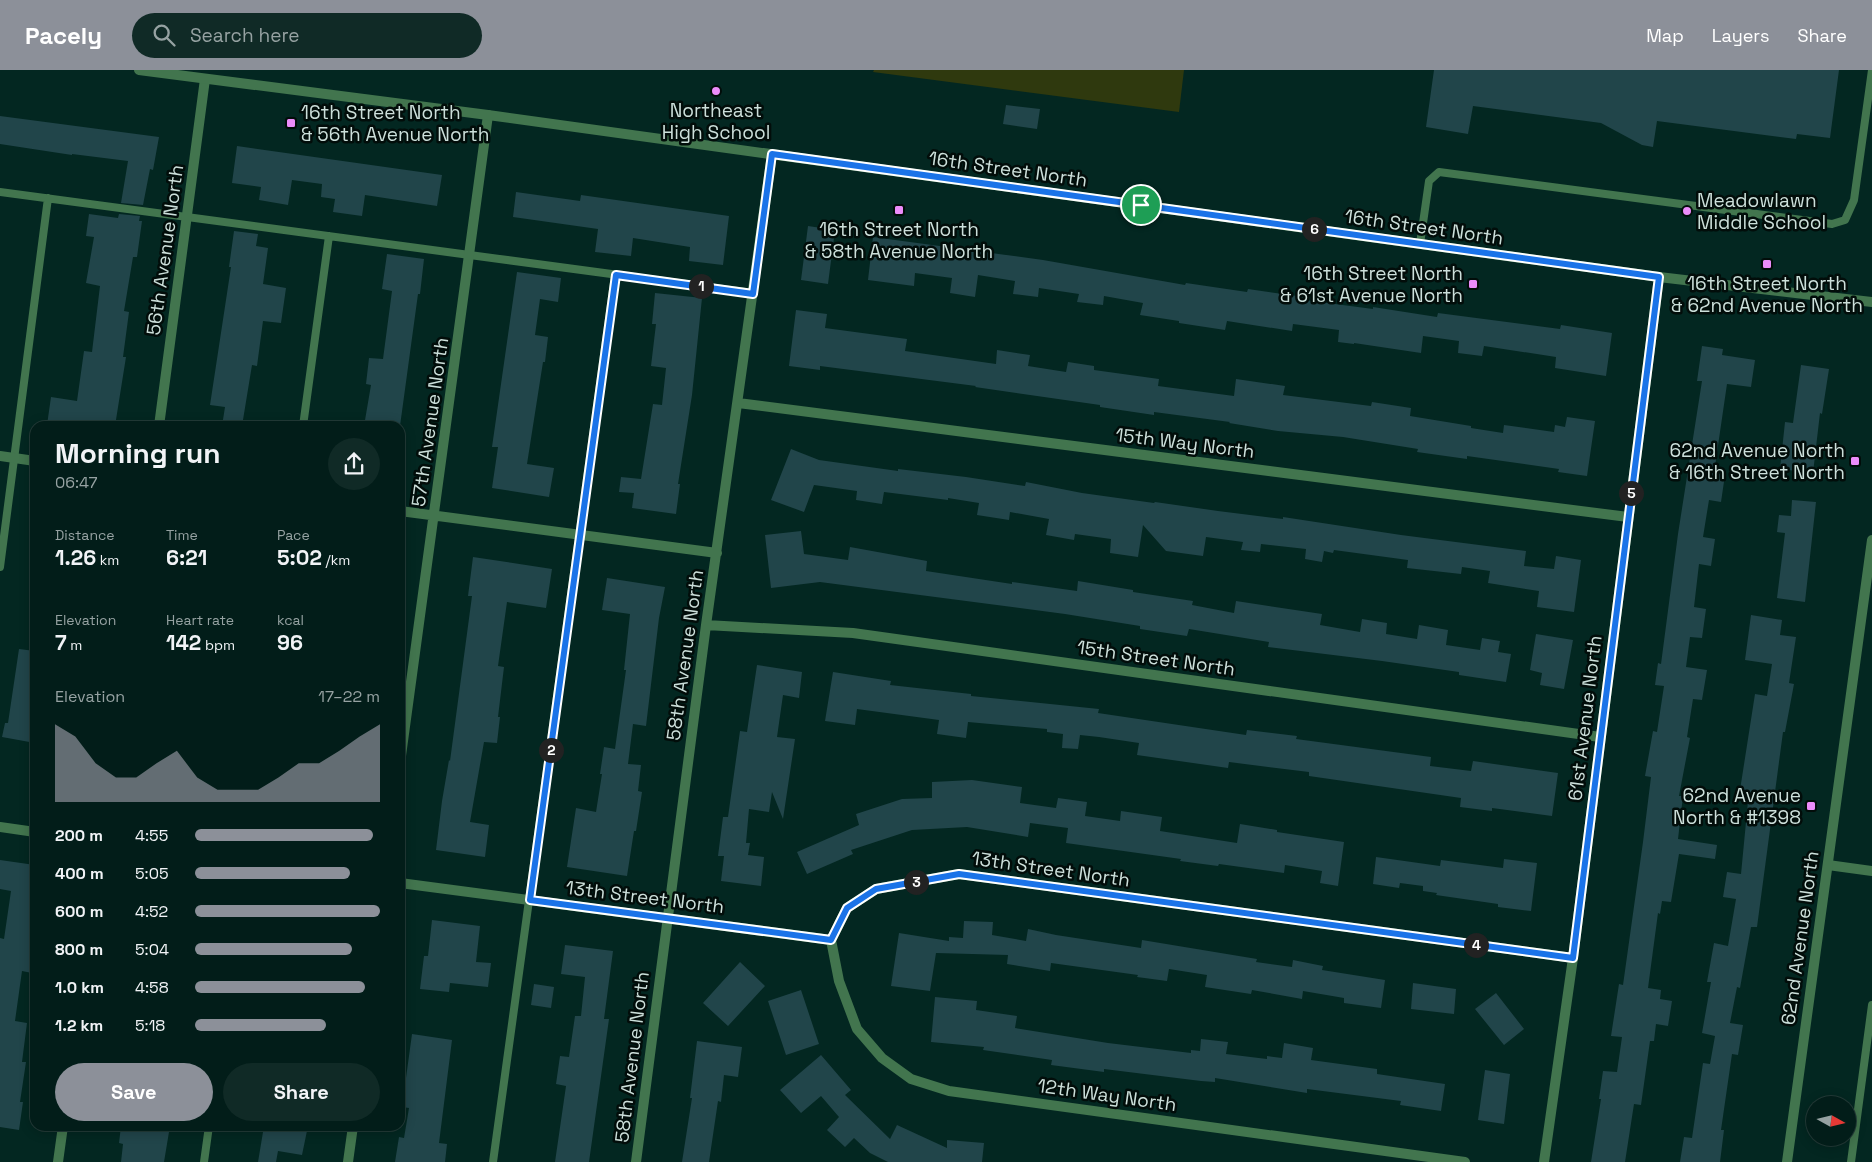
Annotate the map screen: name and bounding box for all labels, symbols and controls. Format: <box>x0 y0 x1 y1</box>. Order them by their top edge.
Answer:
search box <box>132 13 482 58</box>
text: Pacely <box>25 20 102 51</box>
icon: search <box>150 21 178 49</box>
text: Search here <box>190 23 299 48</box>
text: Map <box>1646 24 1684 47</box>
text: Layers <box>1712 24 1769 47</box>
text: Share <box>1797 24 1847 47</box>
marker: Northeast High School <box>710 85 722 97</box>
place label: Northeast High School <box>662 98 770 145</box>
place label: 16th Street North & 56th Avenue North <box>301 100 489 147</box>
marker: 16th Street North & 56th Avenue North <box>285 117 297 129</box>
street label: 16th Street North <box>927 146 1089 192</box>
street label: 56th Avenue North <box>141 163 189 337</box>
pin <box>1120 184 1162 226</box>
place label: Meadowlawn Middle School <box>1697 188 1826 235</box>
icon: arrive <box>1127 191 1155 219</box>
marker: 16th Street North & 58th Avenue North <box>893 204 905 216</box>
street label: 16th Street North <box>1343 204 1505 250</box>
marker: Meadowlawn Middle School <box>1681 205 1693 217</box>
pin: 6 <box>1302 216 1326 242</box>
place label: 16th Street North & 58th Avenue North <box>805 217 993 264</box>
text: 6 <box>1310 220 1319 238</box>
marker: 16th Street North & 62nd Avenue North <box>1761 258 1773 270</box>
place label: 16th Street North & 61st Avenue North <box>1280 261 1463 308</box>
place label: 16th Street North & 62nd Avenue North <box>1671 271 1863 318</box>
pin: 1 <box>688 274 714 298</box>
text: 1 <box>698 277 705 295</box>
marker: 16th Street North & 61st Avenue North <box>1467 278 1479 290</box>
street label: 57th Avenue North <box>406 336 454 508</box>
street label: 15th Way North <box>1114 422 1256 464</box>
text: Morning run <box>55 435 220 471</box>
button: share <box>328 438 380 490</box>
place label: 62nd Avenue North & 16th Street North <box>1669 438 1845 485</box>
marker: 62nd Avenue North & 16th Street North <box>1849 455 1861 467</box>
text: 06:47 <box>55 472 98 493</box>
pin: 5 <box>1618 480 1644 506</box>
text: 5 <box>1627 484 1636 502</box>
text: Distance <box>55 526 115 544</box>
text: Time <box>166 526 198 544</box>
text: Pace <box>277 526 310 544</box>
text: 1.26 <box>55 544 96 571</box>
text: 6:21 <box>166 544 207 571</box>
text: 5:02 <box>277 544 322 571</box>
text: km <box>96 551 119 569</box>
text: /km <box>322 551 350 569</box>
street label: 58th Avenue North <box>661 568 709 742</box>
text: Elevation <box>55 611 116 629</box>
text: Heart rate <box>166 611 234 629</box>
text: kcal <box>277 611 304 629</box>
text: 7 <box>55 629 67 656</box>
text: 142 <box>166 629 201 656</box>
text: 96 <box>277 629 303 656</box>
street label: 61st Avenue North <box>1562 634 1608 802</box>
street label: 15th Street North <box>1075 635 1237 681</box>
text: m <box>67 636 82 654</box>
text: bpm <box>201 636 235 654</box>
text: Elevation <box>55 686 125 707</box>
text: 17–22 m <box>318 686 380 707</box>
pin: 2 <box>538 738 564 762</box>
text: 2 <box>547 741 556 759</box>
place label: 62nd Avenue North & #1398 <box>1673 783 1801 830</box>
marker: 62nd Avenue North & #1398 <box>1805 800 1817 812</box>
text: 200 m <box>55 825 103 846</box>
text: 4:55 <box>135 825 168 846</box>
street label: 13th Street North <box>970 846 1132 892</box>
street label: 62nd Avenue North <box>1775 849 1825 1027</box>
text: 400 m <box>55 863 104 884</box>
text: 5:05 <box>135 863 168 884</box>
pin: 3 <box>904 870 928 894</box>
text: 3 <box>912 873 921 891</box>
street label: 13th Street North <box>564 875 726 919</box>
text: 600 m <box>55 901 103 922</box>
text: 4:52 <box>135 901 168 922</box>
pin: 4 <box>1464 932 1488 958</box>
text: 4 <box>1472 936 1481 954</box>
text: 800 m <box>55 939 103 960</box>
text: 5:04 <box>135 939 169 960</box>
street label: 58th Avenue North <box>609 970 655 1144</box>
text: 1.0 km <box>55 977 104 998</box>
text: 4:58 <box>135 977 169 998</box>
text: 1.2 km <box>55 1015 103 1036</box>
text: 5:18 <box>135 1015 165 1036</box>
button: Save <box>55 1063 213 1121</box>
button: Share <box>223 1063 380 1121</box>
street label: 12th Way North <box>1036 1073 1178 1117</box>
north arrow <box>1806 1096 1856 1146</box>
map controls <box>1806 1096 1856 1146</box>

